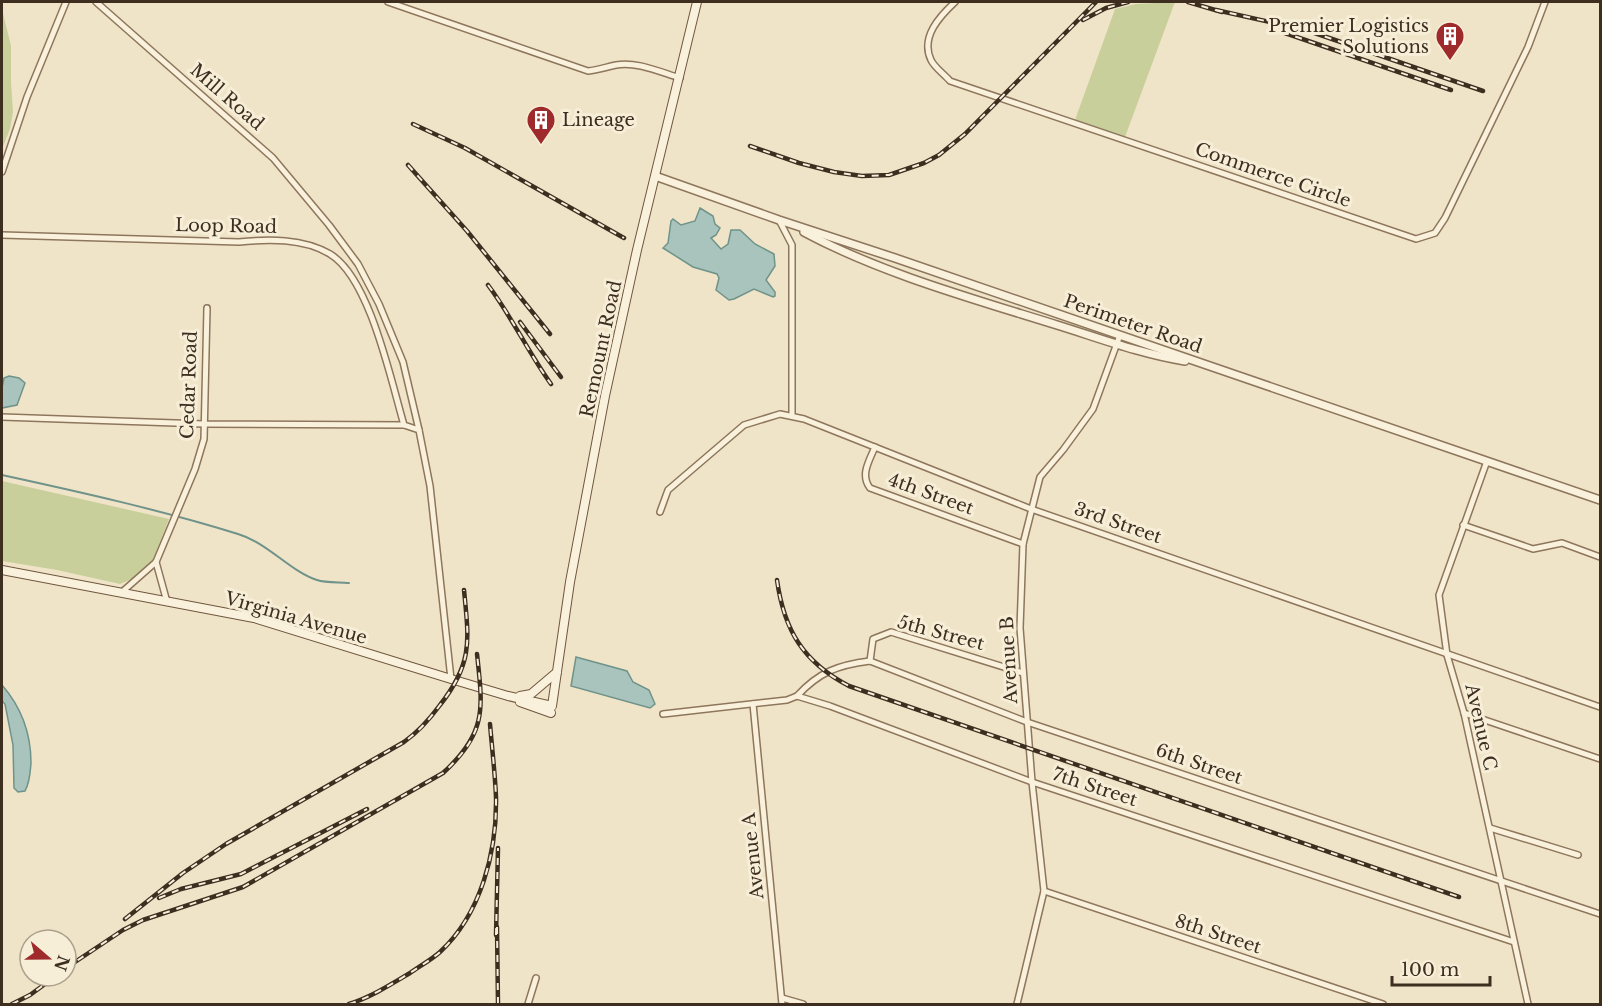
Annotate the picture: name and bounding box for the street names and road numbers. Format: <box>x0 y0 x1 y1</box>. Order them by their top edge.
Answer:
street label: Mill Road <box>186 59 268 135</box>
street label: Commerce Circle <box>1192 138 1354 212</box>
street label: Loop Road <box>175 214 277 238</box>
street label: Remount Road <box>576 278 626 420</box>
street label: Perimeter Road <box>1061 290 1205 358</box>
street label: Cedar Road <box>176 331 202 439</box>
street label: 4th Street <box>885 468 977 520</box>
street label: 3rd Street <box>1071 498 1165 548</box>
street label: Virginia Avenue <box>221 587 370 649</box>
street label: 5th Street <box>895 611 987 655</box>
street label: Avenue B <box>996 616 1022 705</box>
street label: Avenue C <box>1460 681 1502 772</box>
street label: 6th Street <box>1153 739 1245 789</box>
street label: 7th Street <box>1050 763 1140 811</box>
street label: Avenue A <box>737 811 769 901</box>
street label: 8th Street <box>1172 910 1264 958</box>

